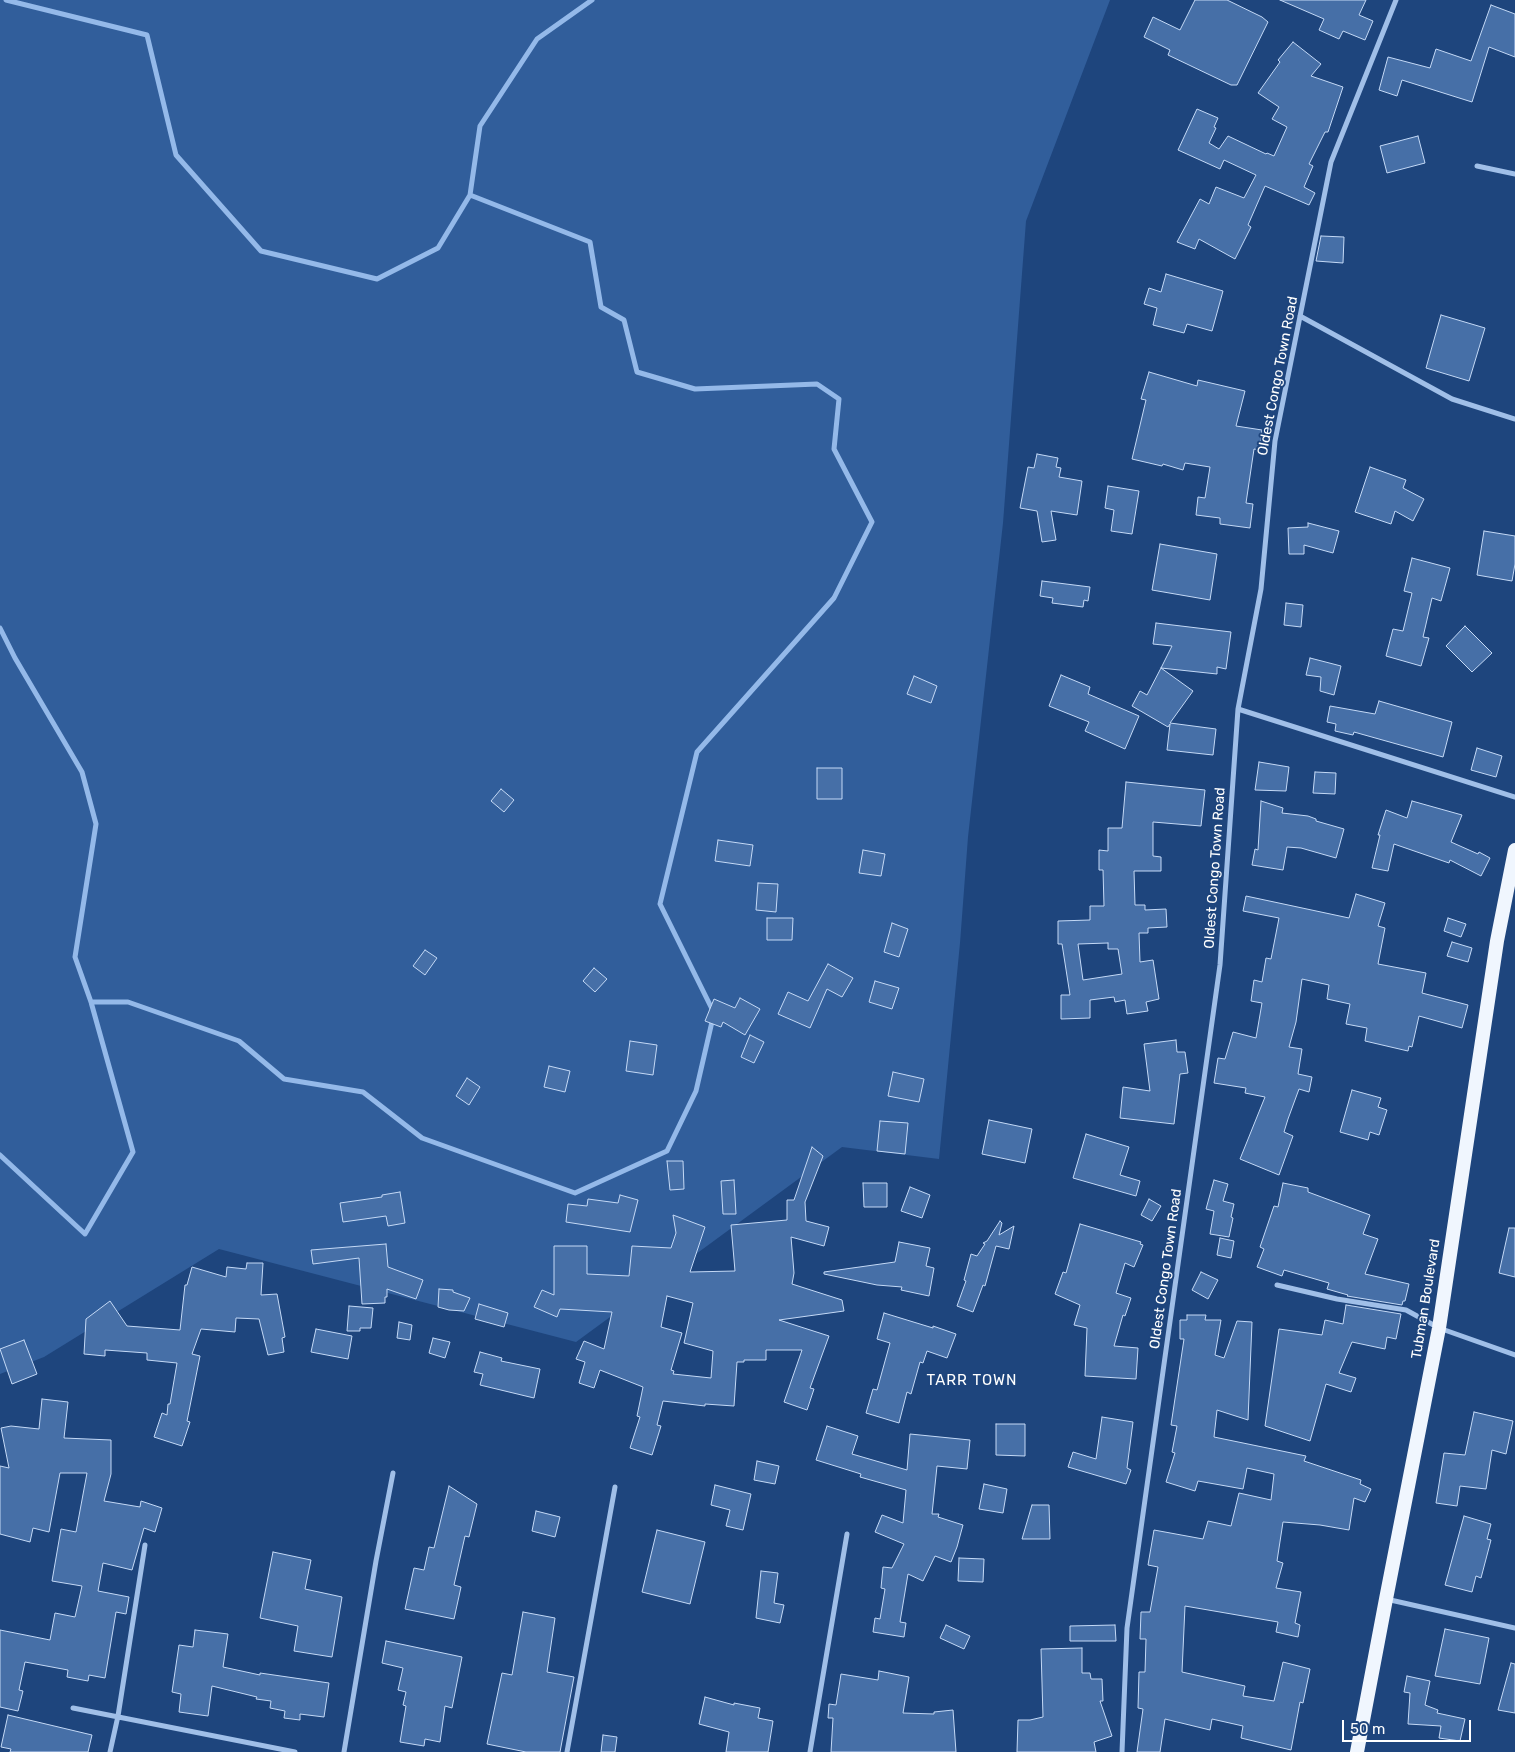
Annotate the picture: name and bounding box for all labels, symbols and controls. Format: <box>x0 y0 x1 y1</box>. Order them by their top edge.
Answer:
street label: Oldest Congo Town Road <box>1254 295 1302 457</box>
street label: Oldest Congo Town Road <box>1201 787 1229 949</box>
street label: Oldest Congo Town Road <box>1146 1188 1186 1350</box>
street label: Tubman Boulevard <box>1408 1238 1444 1360</box>
district label: TARR TOWN <box>925 1372 1019 1390</box>
scale bar <box>1345 1710 1474 1742</box>
text: 50 m <box>1350 1720 1385 1738</box>

